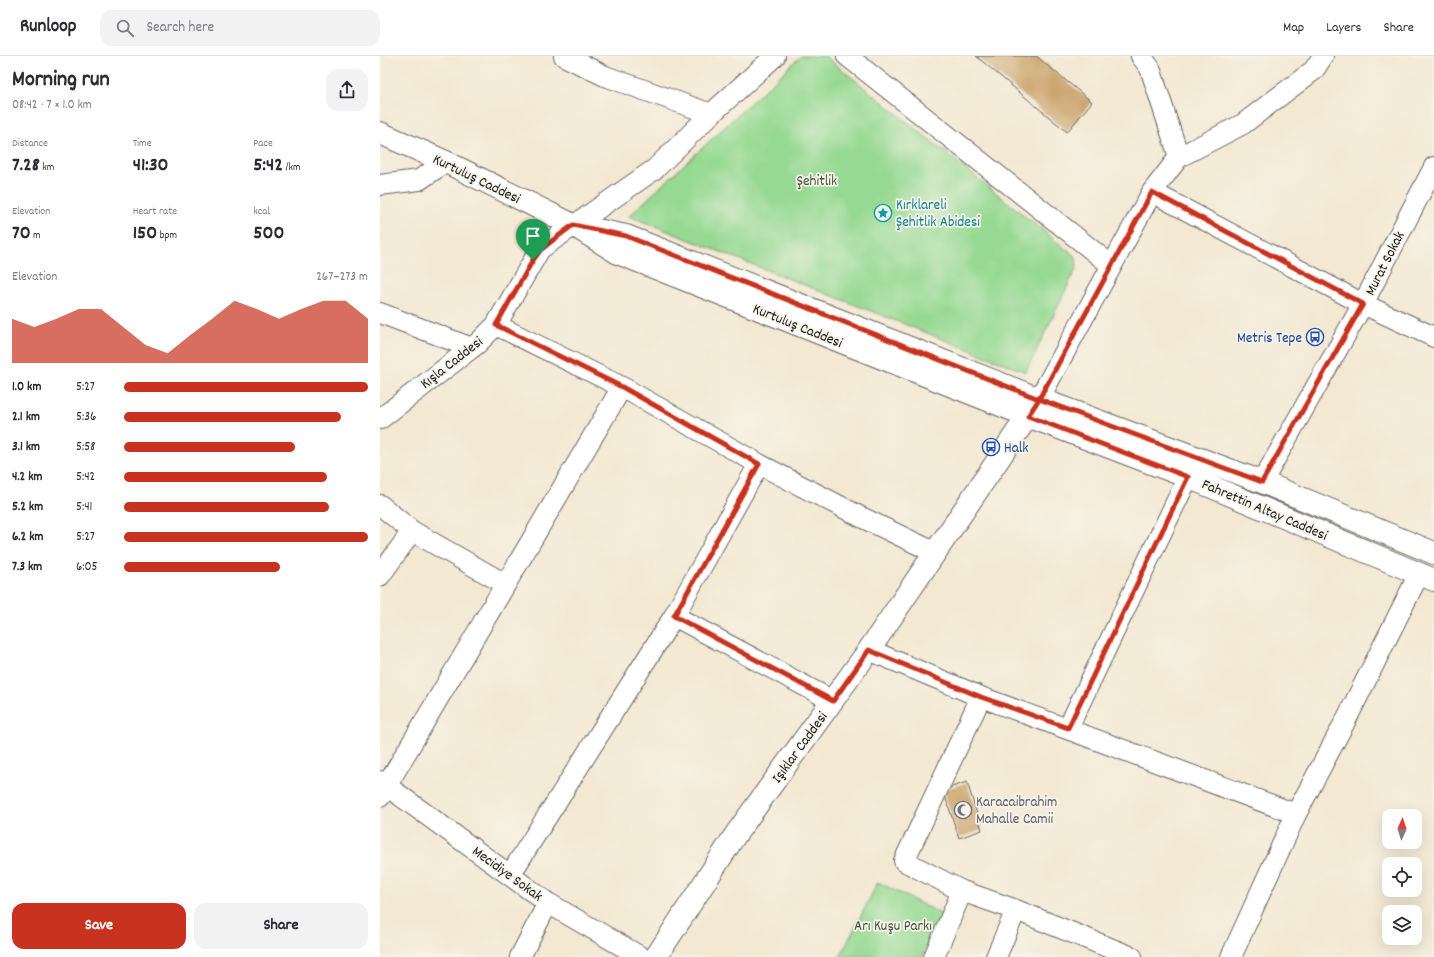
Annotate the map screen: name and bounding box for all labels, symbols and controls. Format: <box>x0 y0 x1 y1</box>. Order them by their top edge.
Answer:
search box <box>100 10 380 46</box>
text: Runloop <box>20 14 76 41</box>
icon: search <box>114 17 136 39</box>
text: Search here <box>146 17 214 39</box>
text: Map <box>1283 18 1304 38</box>
text: Layers <box>1326 18 1361 38</box>
text: Share <box>1383 18 1414 38</box>
text: Morning run <box>12 65 110 96</box>
button: share <box>326 69 368 111</box>
text: 08:42 · 7 × 1.0 km <box>12 96 92 115</box>
text: Distance <box>12 136 48 152</box>
text: Time <box>133 136 151 152</box>
text: Pace <box>253 136 273 152</box>
street label: Kurtuluş Caddesi <box>429 149 524 211</box>
text: 7.28 <box>12 152 40 180</box>
text: 41:30 <box>133 152 168 180</box>
text: 5:42 <box>253 152 283 180</box>
text: km <box>40 160 54 176</box>
text: /km <box>283 160 301 176</box>
park label: Şehitlik <box>797 171 837 193</box>
place label: Kırklareli Şehitlik Abidesi <box>896 195 980 234</box>
place icon: Kırklareli Şehitlik Abidesi <box>873 203 893 223</box>
text: Elevation <box>12 204 50 220</box>
text: Heart rate <box>133 204 177 220</box>
text: kcal <box>253 204 270 220</box>
pin <box>516 219 550 260</box>
text: 70 <box>12 220 31 248</box>
text: 150 <box>133 220 157 248</box>
text: 500 <box>253 220 284 248</box>
icon: arrive <box>522 225 544 247</box>
text: m <box>31 228 41 244</box>
text: bpm <box>157 228 177 244</box>
street label: Murat Sokak <box>1360 228 1411 300</box>
text: Elevation <box>12 268 57 287</box>
text: 267–273 m <box>316 268 368 287</box>
street label: Kurtuluş Caddesi <box>749 299 846 355</box>
bus stop icon: Metris Tepe <box>1305 327 1325 347</box>
place label: Metris Tepe <box>1237 328 1302 350</box>
street label: Kışla Caddesi <box>416 332 489 395</box>
text: 1.0 km <box>12 378 41 397</box>
text: 5:27 <box>76 378 95 397</box>
text: 2.1 km <box>12 408 40 427</box>
text: 5:36 <box>76 408 96 427</box>
bus stop icon: Halk <box>981 437 1001 457</box>
text: 3.1 km <box>12 438 40 457</box>
text: 5:58 <box>76 438 95 457</box>
place label: Halk <box>1004 438 1028 460</box>
text: 4.2 km <box>12 468 42 487</box>
text: 5:42 <box>76 468 95 487</box>
street label: Fahrettin Altay Caddesi <box>1198 474 1331 547</box>
text: 5.2 km <box>12 498 43 517</box>
text: 5:41 <box>76 498 92 517</box>
text: 6.2 km <box>12 528 43 547</box>
text: 5:27 <box>76 528 95 547</box>
text: 7.3 km <box>12 558 42 577</box>
text: 6:05 <box>76 558 98 577</box>
street label: Işıklar Caddesi <box>767 708 834 789</box>
place label: Karacaibrahim Mahalle Camii <box>976 792 1057 831</box>
mosque icon: Karacaibrahim Mahalle Camii <box>953 800 973 820</box>
north arrow <box>1382 809 1422 849</box>
map controls <box>1382 809 1422 945</box>
street label: Mecidiye Sokak <box>467 841 547 908</box>
button: locate <box>1382 857 1422 897</box>
button: Save <box>12 903 186 949</box>
button: Share <box>194 903 368 949</box>
button: layers <box>1382 905 1422 945</box>
park label: Arı Kuşu Parkı <box>854 916 932 938</box>

